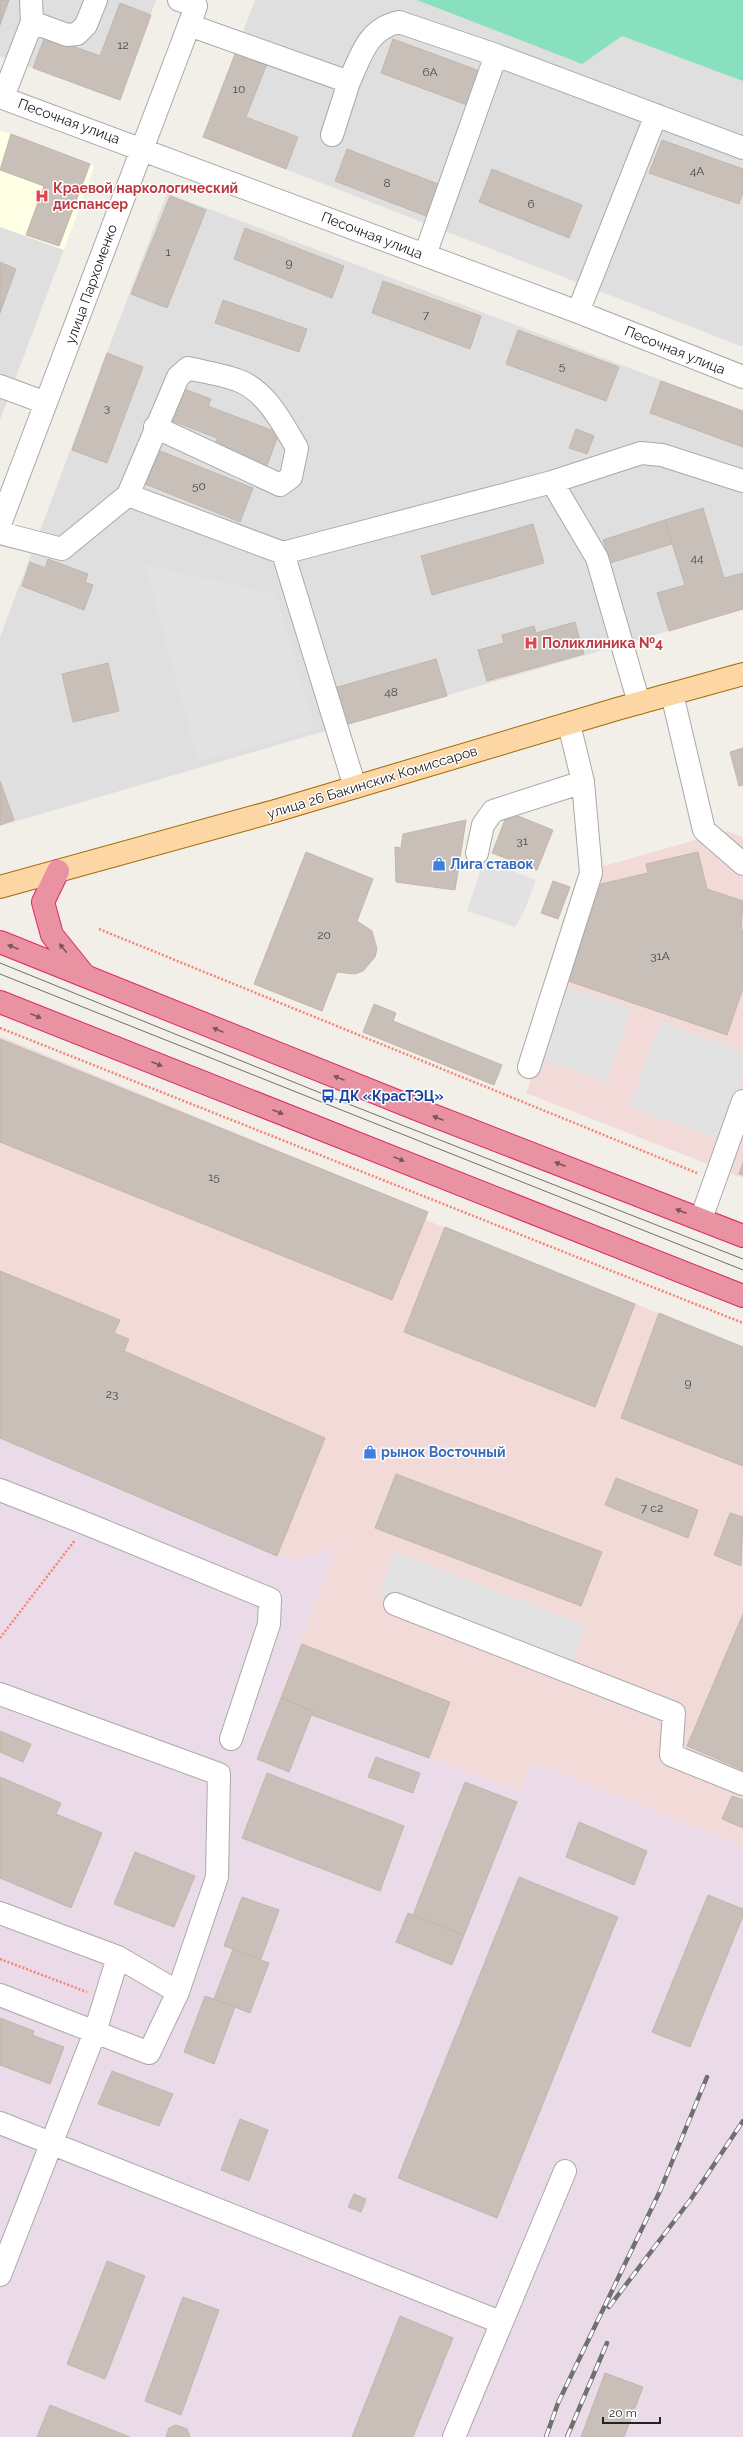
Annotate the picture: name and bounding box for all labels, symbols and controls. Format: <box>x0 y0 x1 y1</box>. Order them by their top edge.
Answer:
house number: 12 <box>117 38 129 52</box>
house number: 6А <box>422 65 438 79</box>
house number: 10 <box>233 82 245 96</box>
street label: Песочная улица <box>16 95 122 147</box>
house number: 4А <box>690 164 704 178</box>
house number: 8 <box>383 176 391 190</box>
place label: Краевой наркологический диспансер <box>53 180 238 212</box>
hospital icon: Краевой наркологический диспансер <box>34 188 50 204</box>
house number: 6 <box>527 197 535 211</box>
street label: Песочная улица <box>319 208 425 262</box>
street label: улица Пархоменко <box>62 222 120 346</box>
house number: 1 <box>165 245 171 259</box>
house number: 9 <box>285 256 293 270</box>
house number: 7 <box>423 308 430 322</box>
street label: Песочная улица <box>622 322 728 378</box>
house number: 5 <box>559 359 566 373</box>
house number: 3 <box>104 401 110 415</box>
house number: 50 <box>192 479 206 493</box>
house number: 44 <box>690 551 704 565</box>
hospital icon: Поликлиника №4 <box>523 635 539 651</box>
place label: Поликлиника №4 <box>542 635 663 651</box>
house number: 48 <box>384 685 398 699</box>
street label: улица 26 Бакинских Комиссаров <box>265 742 479 822</box>
house number: 31 <box>516 834 528 848</box>
shop icon: Лига ставок <box>431 856 447 872</box>
place label: Лига ставок <box>450 856 534 872</box>
house number: 20 <box>317 928 331 942</box>
one-way arrow <box>58 943 67 954</box>
one-way arrow <box>6 944 18 950</box>
house number: 31А <box>650 949 670 963</box>
one-way arrow <box>31 1013 42 1019</box>
one-way arrow <box>211 1027 223 1033</box>
one-way arrow <box>152 1061 164 1067</box>
one-way arrow <box>332 1075 344 1081</box>
bus stop icon: ДК «КрасТЭЦ» <box>320 1088 336 1104</box>
place label: ДК «КрасТЭЦ» <box>339 1088 443 1104</box>
one-way arrow <box>273 1109 285 1115</box>
one-way arrow <box>432 1114 444 1120</box>
one-way arrow <box>393 1157 405 1163</box>
one-way arrow <box>553 1161 565 1167</box>
house number: 15 <box>208 1170 220 1184</box>
one-way arrow <box>674 1208 686 1214</box>
house number: 9 <box>684 1376 692 1390</box>
house number: 23 <box>106 1387 118 1401</box>
shop icon: рынок Восточный <box>362 1444 378 1460</box>
place label: рынок Восточный <box>381 1444 505 1460</box>
house number: 7 с2 <box>641 1501 663 1515</box>
scale bar <box>603 2399 660 2425</box>
text: 20 m <box>609 2406 637 2420</box>

